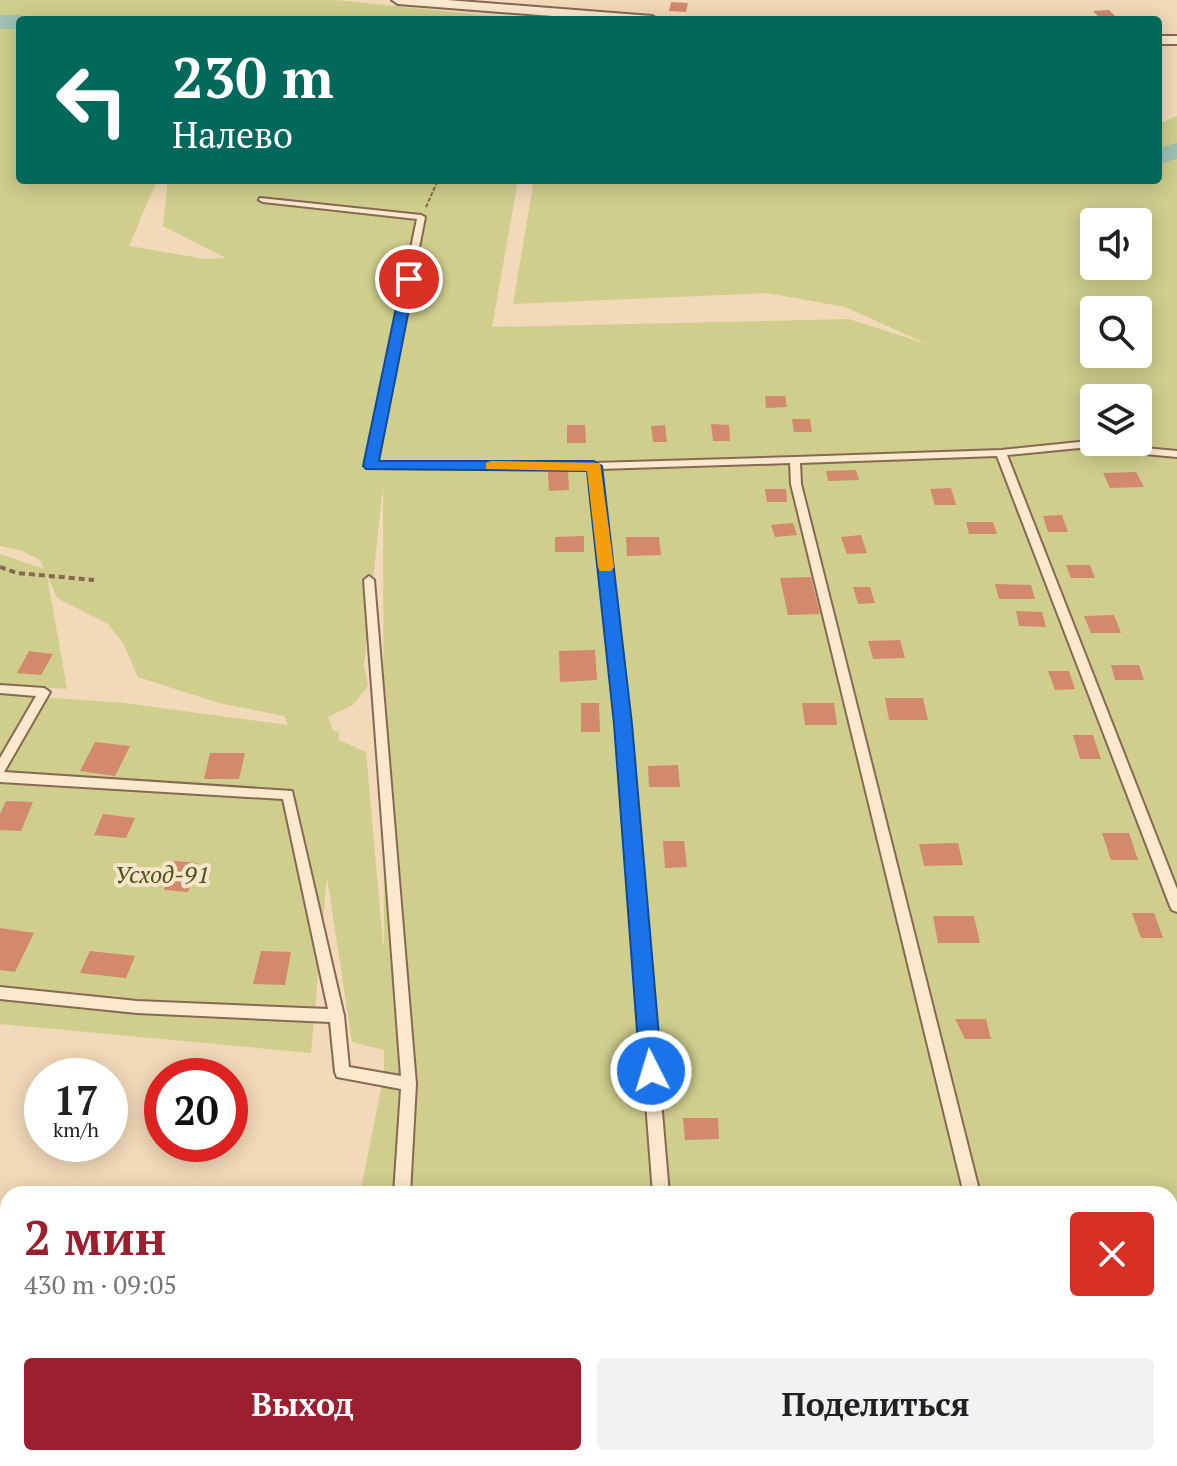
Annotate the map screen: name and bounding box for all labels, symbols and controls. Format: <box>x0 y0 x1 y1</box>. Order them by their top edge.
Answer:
text: 230 m <box>172 40 334 114</box>
icon: left <box>40 48 144 152</box>
text: Налево <box>172 111 293 158</box>
map controls <box>1080 208 1152 456</box>
button: sound <box>1080 208 1152 280</box>
pin <box>375 245 443 313</box>
icon: arrive <box>387 257 431 301</box>
button: search <box>1080 296 1152 368</box>
button: layers <box>1080 384 1152 456</box>
park label: Усход-91 <box>115 858 209 890</box>
position arrow <box>609 1029 693 1113</box>
speed limit sign: 20 <box>144 1058 248 1162</box>
text: 17 <box>53 1073 99 1126</box>
text: km/h <box>53 1116 99 1143</box>
text: 2 мин <box>24 1205 166 1269</box>
button: close <box>1070 1212 1154 1296</box>
text: 430 m · 09:05 <box>24 1267 177 1301</box>
button: Выход <box>24 1358 581 1450</box>
button: Поделиться <box>597 1358 1154 1450</box>

